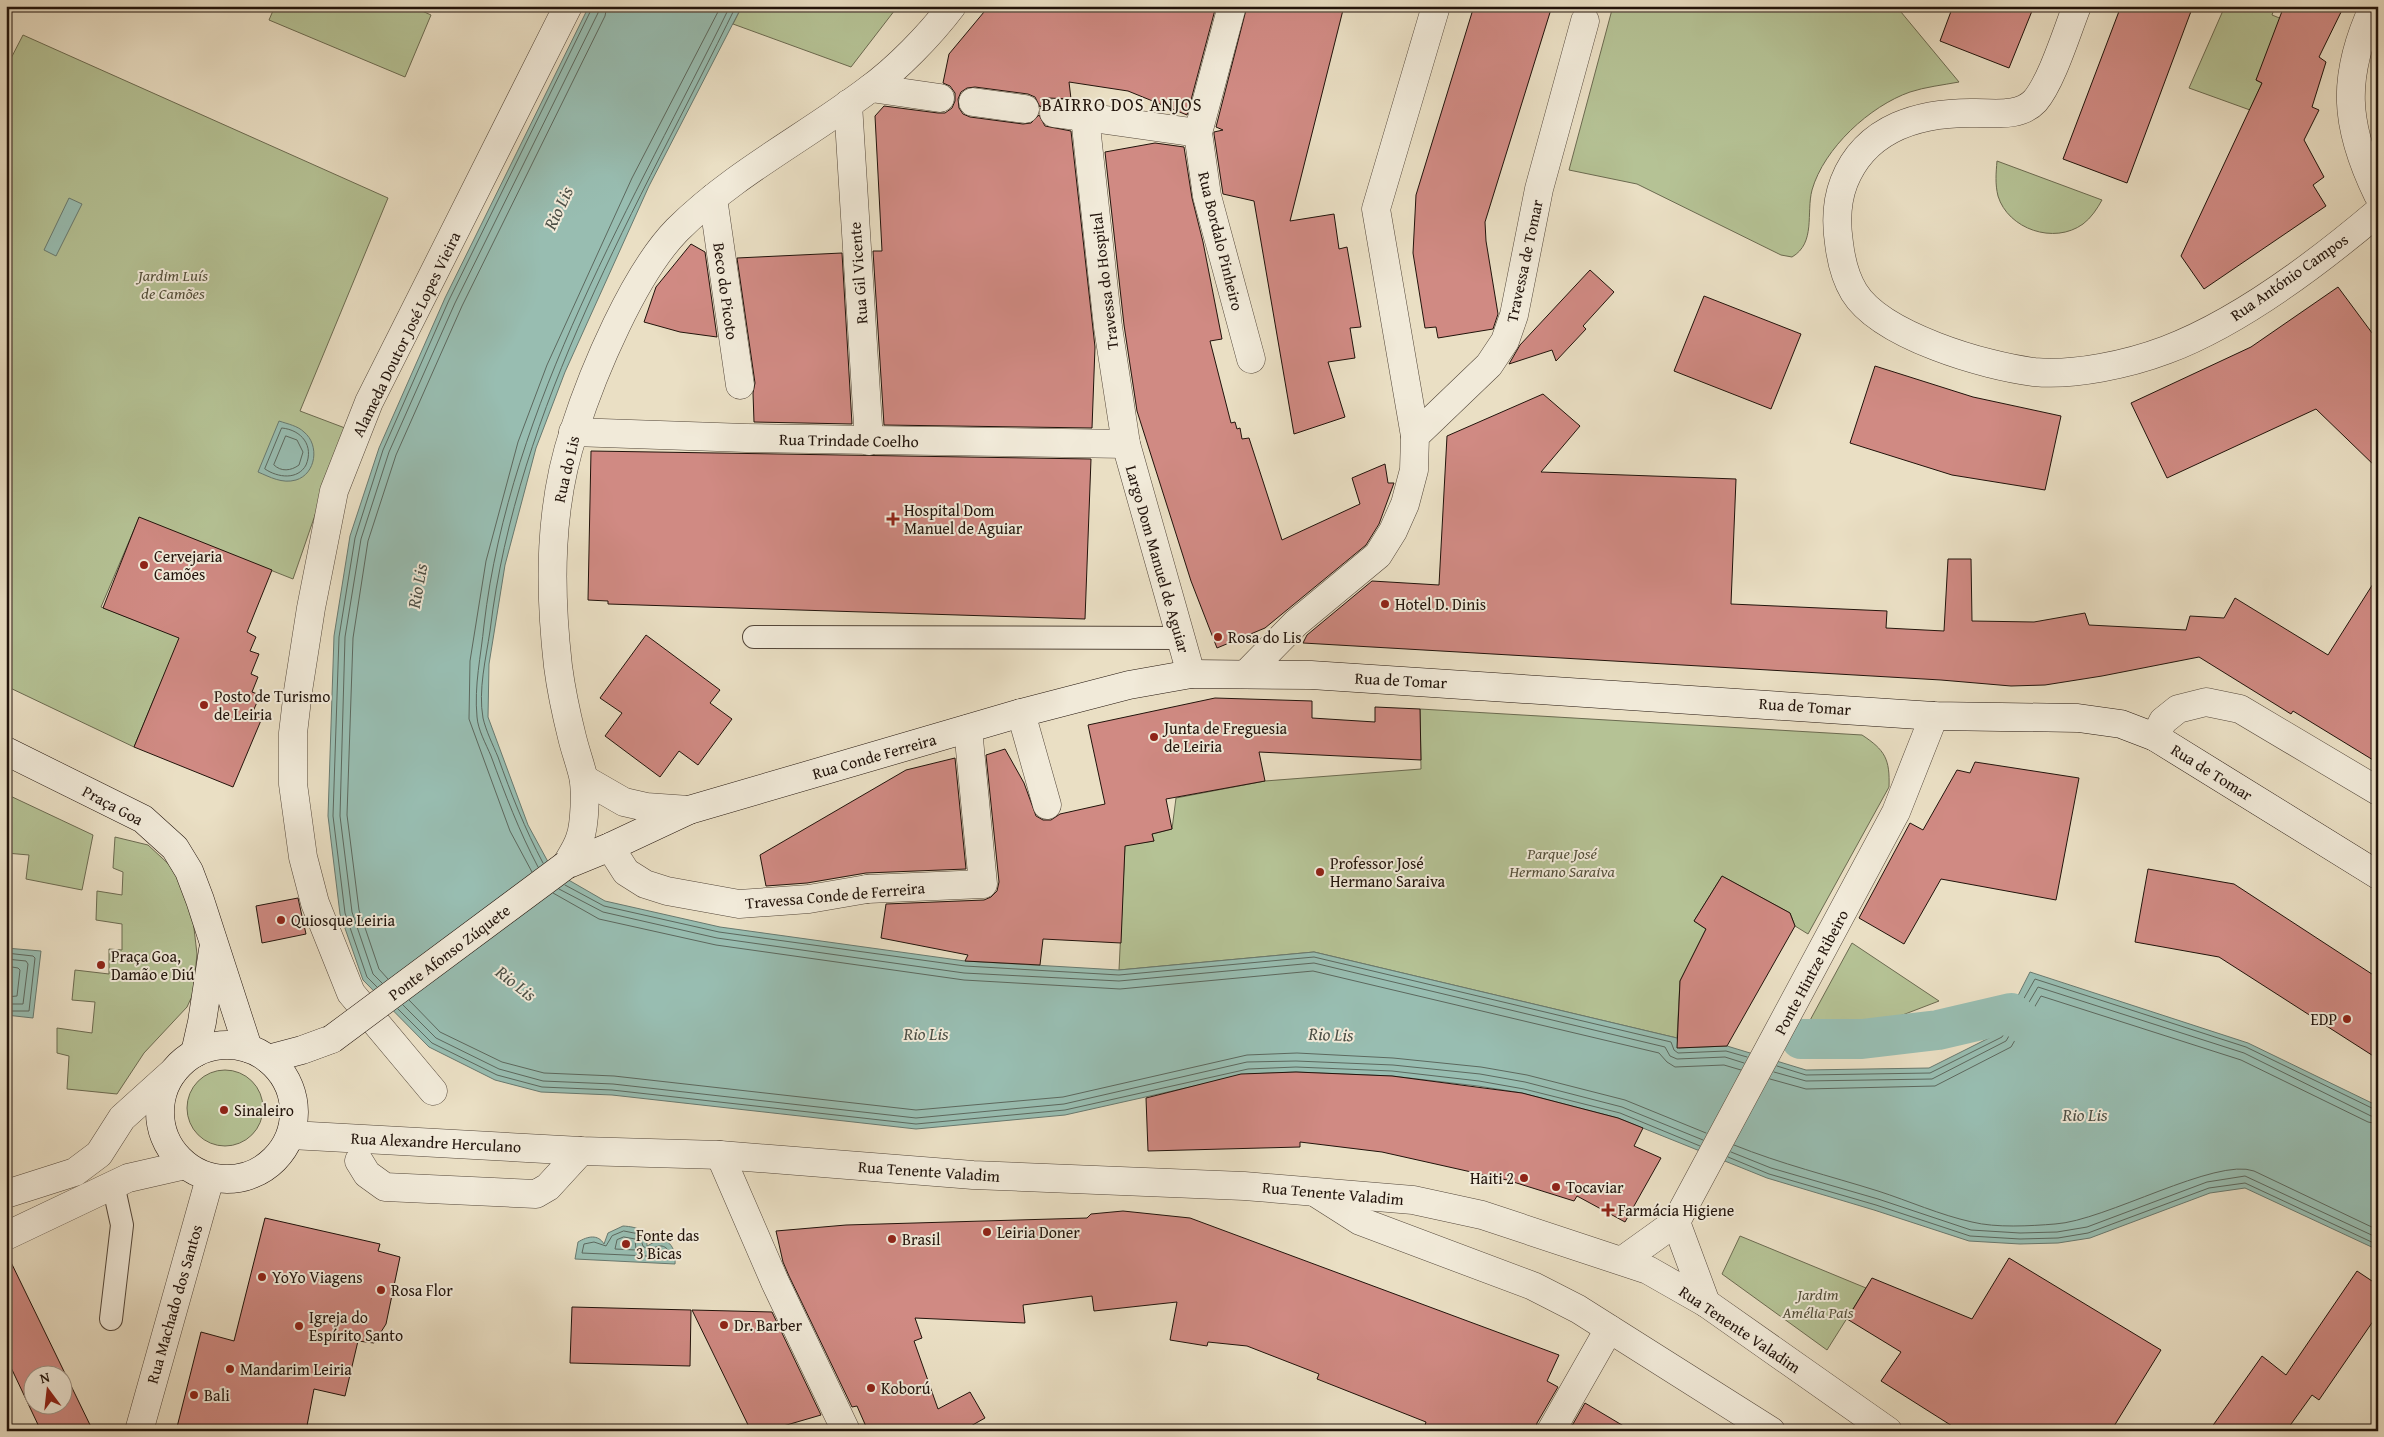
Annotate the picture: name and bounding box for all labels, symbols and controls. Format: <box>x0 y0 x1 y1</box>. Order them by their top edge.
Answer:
district label: BAIRRO DOS ANJOS <box>1042 91 1202 118</box>
street label: Rua Bordalo Pinheiro <box>1192 169 1250 313</box>
water label: Rio Lis <box>536 181 580 235</box>
street label: Travessa de Tomar <box>1499 197 1549 325</box>
street label: Travessa do Hospital <box>1084 211 1124 351</box>
street label: Rua Gil Vicente <box>842 221 874 325</box>
street label: Alameda Doutor José Lopes Vieira <box>346 227 467 441</box>
street label: Rua António Campos <box>2225 227 2353 327</box>
street label: Beco do Picoto <box>707 241 745 341</box>
park label: Jardim Luís de Camões <box>135 263 208 305</box>
street label: Rua Trindade Coelho <box>779 427 919 453</box>
street label: Rua do Lis <box>547 433 585 505</box>
street label: Largo Dom Manuel de Aguiar <box>1120 462 1196 656</box>
place label: Hospital Dom Manuel de Aguiar <box>904 498 1023 540</box>
marker: Hospital Dom Manuel de Aguiar <box>886 512 900 526</box>
place label: Cervejaria Camões <box>154 544 223 586</box>
marker: Cervejaria Camões <box>138 559 150 571</box>
water label: Rio Lis <box>400 561 434 611</box>
place label: Hotel D. Dinis <box>1395 592 1486 616</box>
marker: Hotel D. Dinis <box>1379 598 1391 610</box>
place label: Rosa do Lis <box>1228 625 1302 649</box>
marker: Rosa do Lis <box>1212 631 1224 643</box>
street label: Rua de Tomar <box>1354 666 1448 694</box>
place label: Posto de Turismo de Leiria <box>214 684 330 726</box>
street label: Rua de Tomar <box>1758 691 1852 721</box>
marker: Posto de Turismo de Leiria <box>198 699 210 711</box>
place label: Junta de Freguesia de Leiria <box>1162 716 1288 758</box>
street label: Rua Conde Ferreira <box>809 727 939 785</box>
marker: Junta de Freguesia de Leiria <box>1148 731 1160 743</box>
street label: Rua de Tomar <box>2167 737 2258 807</box>
street label: Praça Goa <box>78 779 148 831</box>
park label: Parque José Hermano Saraiva <box>1508 841 1615 883</box>
place label: Professor José Hermano Saraiva <box>1330 851 1446 893</box>
marker: Professor José Hermano Saraiva <box>1314 866 1326 878</box>
street label: Travessa Conde de Ferreira <box>744 875 926 915</box>
street label: Ponte Afonso Zúquete <box>383 898 515 1006</box>
street label: Ponte Hintze Ribeiro <box>1768 905 1854 1039</box>
place label: Quiosque Leiria <box>291 908 395 932</box>
marker: Quiosque Leiria <box>275 914 287 926</box>
place label: Praça Goa, Damão e Diú <box>111 944 195 986</box>
water label: Rio Lis <box>489 958 542 1008</box>
marker: Praça Goa, Damão e Diú <box>95 959 107 971</box>
place label: EDP <box>2311 1007 2337 1031</box>
marker: EDP <box>2341 1013 2353 1025</box>
water label: Rio Lis <box>903 1020 949 1047</box>
water label: Rio Lis <box>1307 1020 1354 1048</box>
place label: Sinaleiro <box>234 1098 294 1122</box>
water label: Rio Lis <box>2062 1101 2108 1128</box>
marker: Sinaleiro <box>218 1104 230 1116</box>
street label: Rua Alexandre Herculano <box>350 1126 522 1158</box>
street label: Rua Tenente Valadim <box>857 1154 1001 1188</box>
place label: Haiti 2 <box>1470 1166 1514 1190</box>
marker: Haiti 2 <box>1518 1172 1530 1184</box>
street label: Rua Tenente Valadim <box>1261 1175 1405 1211</box>
place label: Tocaviar <box>1566 1175 1624 1199</box>
marker: Tocaviar <box>1550 1181 1562 1193</box>
place label: Farmácia Higiene <box>1618 1198 1734 1222</box>
marker: Farmácia Higiene <box>1602 1204 1614 1216</box>
place label: Leiria Doner <box>997 1220 1080 1244</box>
street label: Rua Machado dos Santos <box>140 1222 208 1386</box>
place label: Fonte das 3 Bicas <box>636 1223 699 1265</box>
marker: Leiria Doner <box>981 1226 993 1238</box>
place label: Brasil <box>902 1227 941 1251</box>
marker: Brasil <box>886 1233 898 1245</box>
marker: Fonte das 3 Bicas <box>620 1238 632 1250</box>
place label: YoYo Viagens <box>272 1265 363 1289</box>
marker: YoYo Viagens <box>256 1271 268 1283</box>
place label: Rosa Flor <box>391 1278 453 1302</box>
street label: Rua Tenente Valadim <box>1674 1279 1806 1379</box>
park label: Jardim Amélia Pais <box>1782 1282 1854 1324</box>
marker: Rosa Flor <box>375 1284 387 1296</box>
place label: Igreja do Espírito Santo <box>309 1305 403 1347</box>
place label: Dr. Barber <box>734 1313 803 1337</box>
marker: Dr. Barber <box>718 1319 730 1331</box>
marker: Igreja do Espírito Santo <box>293 1320 305 1332</box>
place label: Mandarim Leiria <box>240 1357 352 1381</box>
marker: Mandarim Leiria <box>224 1363 236 1375</box>
north arrow <box>22 1364 72 1414</box>
text: N <box>38 1366 52 1388</box>
place label: Koború <box>881 1376 931 1400</box>
marker: Koború <box>865 1382 877 1394</box>
place label: Bali <box>204 1383 230 1407</box>
marker: Bali <box>188 1389 200 1401</box>

